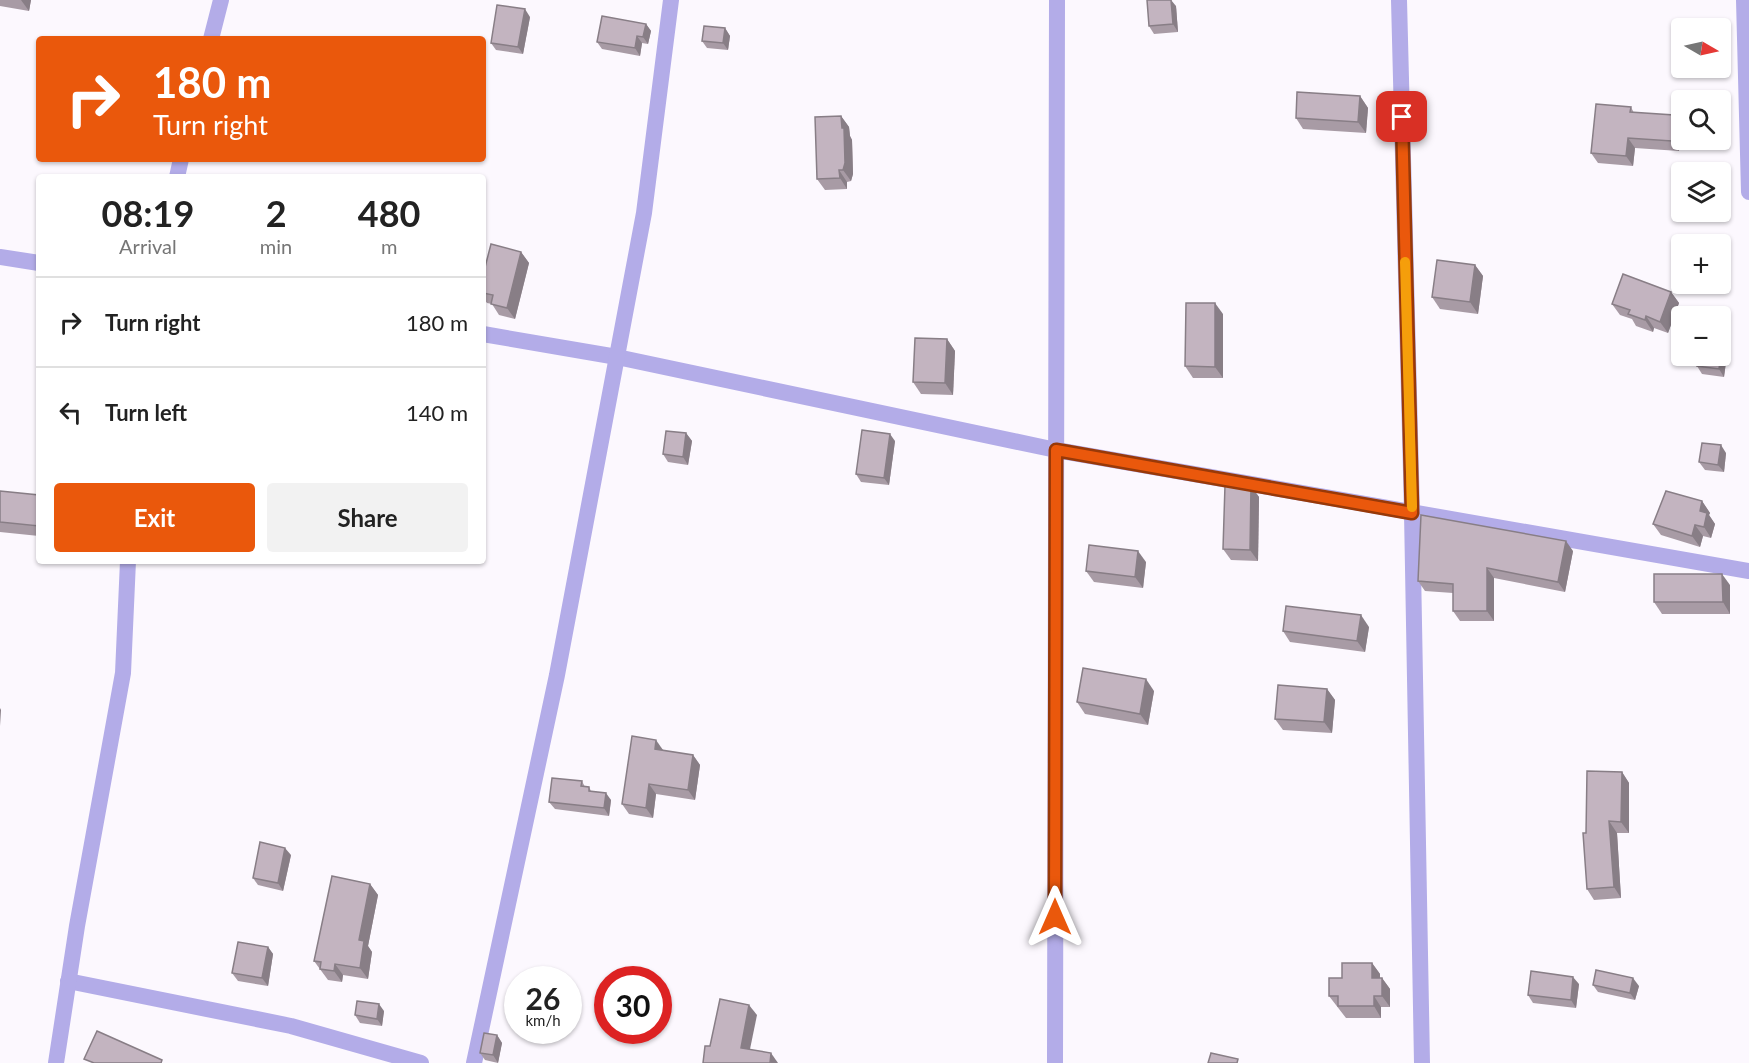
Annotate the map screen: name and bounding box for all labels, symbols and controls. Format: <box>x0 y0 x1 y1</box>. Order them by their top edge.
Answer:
north arrow <box>1671 18 1731 78</box>
map controls <box>1671 18 1731 366</box>
text: 180 m <box>153 57 271 107</box>
icon: right <box>54 60 132 138</box>
button: search <box>1671 90 1731 150</box>
pin <box>1376 91 1427 142</box>
icon: arrive <box>1385 100 1418 133</box>
text: Turn right <box>153 108 268 141</box>
button: layers <box>1671 162 1731 222</box>
text: 08:19 <box>102 191 194 235</box>
text: 2 <box>266 191 287 235</box>
text: 480 <box>358 191 420 235</box>
text: Arrival <box>119 234 177 258</box>
text: min <box>260 234 292 258</box>
text: m <box>381 234 397 258</box>
button: + <box>1671 234 1731 294</box>
icon: right <box>54 306 87 339</box>
button: − <box>1671 306 1731 366</box>
text: Turn right <box>105 309 200 336</box>
text: 180 m <box>406 309 468 336</box>
icon: left <box>54 396 87 429</box>
text: Turn left <box>105 399 187 426</box>
text: 140 m <box>406 399 468 426</box>
button: Exit <box>54 483 255 552</box>
button: Share <box>267 483 468 552</box>
position arrow <box>1023 885 1087 949</box>
speed limit sign: 30 <box>594 966 672 1044</box>
text: 26 <box>526 980 560 1016</box>
text: km/h <box>525 1011 561 1029</box>

